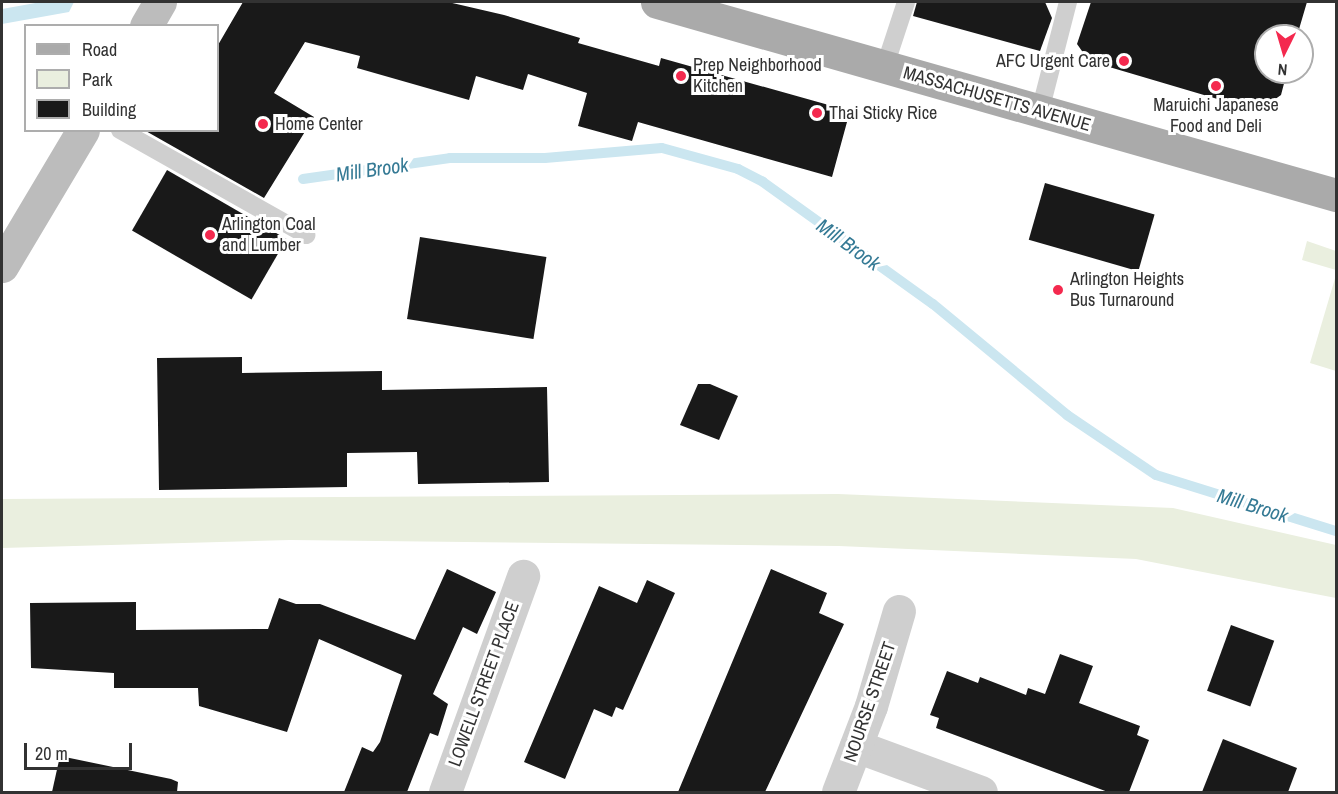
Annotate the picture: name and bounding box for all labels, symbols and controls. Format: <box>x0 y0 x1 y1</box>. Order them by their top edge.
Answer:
legend <box>24 24 219 132</box>
north arrow <box>1254 24 1314 84</box>
text: Road <box>82 37 117 62</box>
place label: AFC Urgent Care <box>996 50 1110 72</box>
marker: AFC Urgent Care <box>1115 52 1133 70</box>
place label: Prep Neighborhood Kitchen <box>693 55 822 98</box>
text: N <box>1277 59 1288 81</box>
street label: MASSACHUSETTS AVENUE <box>900 62 1094 136</box>
text: Park <box>82 67 112 92</box>
marker: Prep Neighborhood Kitchen <box>674 69 688 83</box>
marker: Maruichi Japanese Food and Deli <box>1209 79 1223 93</box>
place label: Maruichi Japanese Food and Deli <box>1153 95 1279 138</box>
text: Building <box>82 97 136 122</box>
place label: Thai Sticky Rice <box>829 102 937 124</box>
marker: Thai Sticky Rice <box>810 106 824 120</box>
place label: Home Center <box>275 113 363 135</box>
marker: Home Center <box>256 117 270 131</box>
water label: Mill Brook <box>334 152 410 186</box>
water label: Mill Brook <box>812 213 886 275</box>
place label: Arlington Coal and Lumber <box>222 214 316 256</box>
marker: Arlington Coal and Lumber <box>203 228 217 242</box>
place label: Arlington Heights Bus Turnaround <box>1070 269 1184 312</box>
marker: Arlington Heights Bus Turnaround <box>1051 283 1065 297</box>
water label: Mill Brook <box>1215 483 1291 527</box>
street label: LOWELL STREET PLACE <box>444 598 524 770</box>
street label: NOURSE STREET <box>839 639 901 765</box>
scale bar <box>27 731 135 769</box>
text: 20 m <box>35 741 68 766</box>

